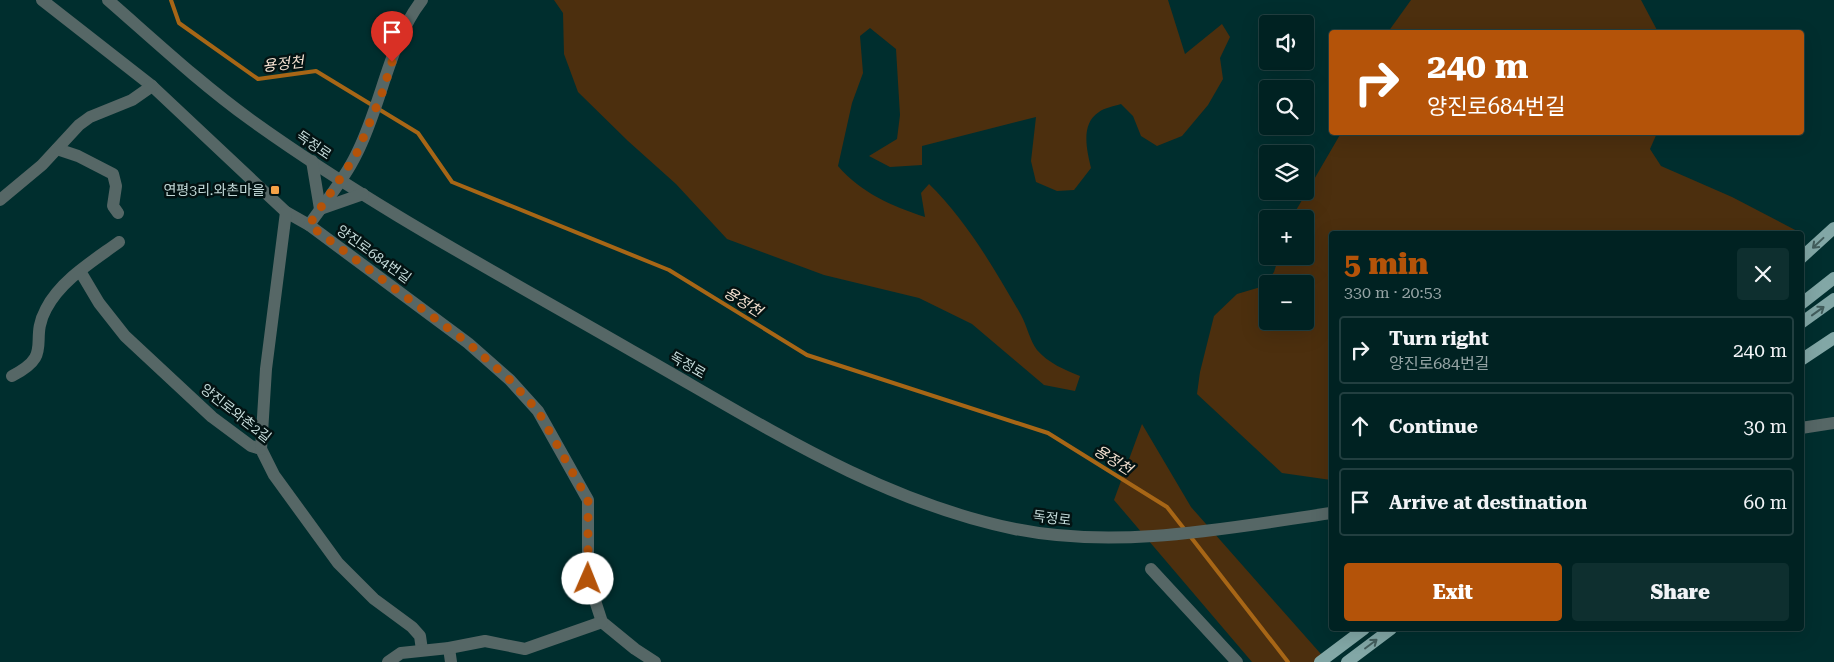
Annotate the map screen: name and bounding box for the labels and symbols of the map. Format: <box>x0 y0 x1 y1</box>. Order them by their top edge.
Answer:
pin <box>371 11 413 62</box>
water label: 용정천 <box>261 53 307 75</box>
street label: 독정로 <box>294 128 335 163</box>
place label: 연평3리.와촌마을 <box>163 182 265 198</box>
marker: 연평3리.와촌마을 <box>269 184 281 196</box>
street label: 양진로684번길 <box>334 222 414 286</box>
one-way arrow <box>1811 237 1824 249</box>
water label: 용정천 <box>721 283 767 322</box>
one-way arrow <box>1811 306 1825 316</box>
street label: 독정로 <box>667 348 709 382</box>
street label: 양진로와촌2길 <box>198 380 274 446</box>
water label: 용정천 <box>1091 441 1137 480</box>
street label: 독정로 <box>1032 508 1072 528</box>
position arrow <box>561 552 613 604</box>
one-way arrow <box>1364 639 1378 649</box>

